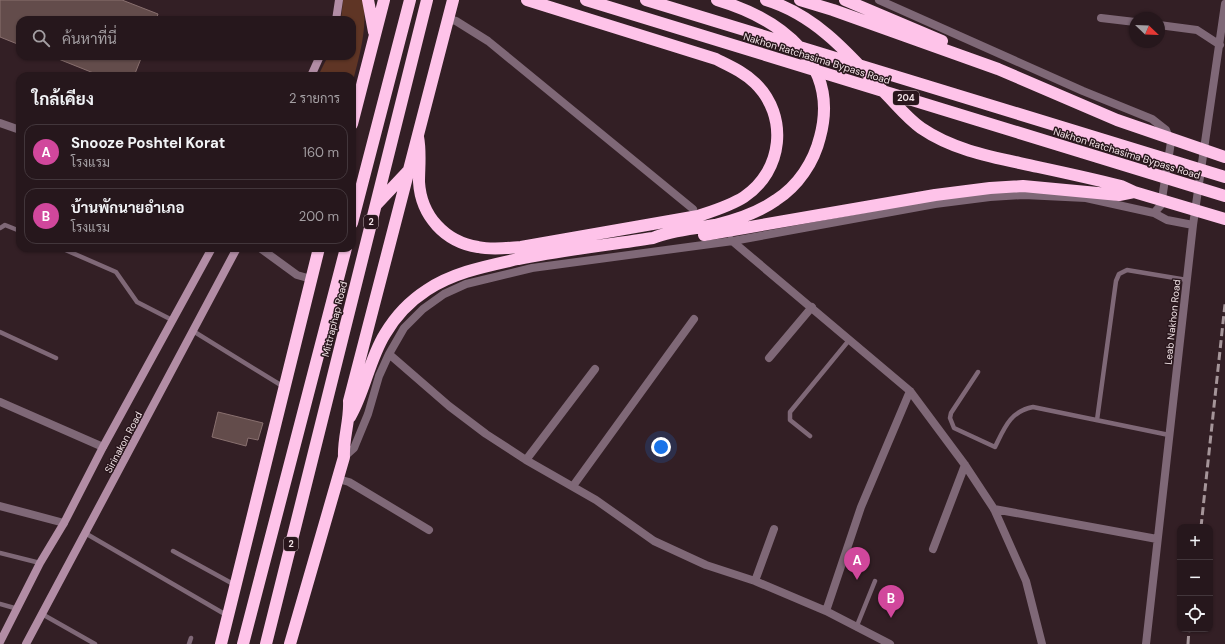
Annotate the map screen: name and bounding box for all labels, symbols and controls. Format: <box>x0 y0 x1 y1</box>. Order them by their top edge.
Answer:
north arrow <box>1129 12 1165 48</box>
search box <box>16 16 356 60</box>
icon: search <box>30 27 52 49</box>
text: ค้นหาที่นี่ <box>62 29 117 49</box>
street label: Nakhon Ratchasima Bypass Road <box>742 30 892 87</box>
text: ใกล้เคียง <box>32 88 94 110</box>
text: 2 รายการ <box>289 90 340 107</box>
road number: 204 <box>893 91 919 105</box>
street label: Nakhon Ratchasima Bypass Road <box>1052 125 1202 182</box>
text: Snooze Poshtel Korat <box>71 133 225 153</box>
text: A <box>41 144 51 161</box>
text: 160 m <box>303 144 339 161</box>
text: โรงแรม <box>71 154 110 171</box>
text: บ้านพักนายอำเภอ <box>71 198 184 218</box>
text: B <box>42 208 50 225</box>
text: 200 m <box>299 208 339 225</box>
road number: 2 <box>364 215 378 229</box>
text: โรงแรม <box>71 219 110 236</box>
street label: Leab Nakhon Road <box>1162 279 1183 365</box>
street label: Mittraphap Road <box>319 280 350 358</box>
street label: Sirinakon Road <box>102 409 145 475</box>
your location <box>651 437 671 457</box>
map controls <box>1177 524 1213 632</box>
button: + <box>1177 524 1213 560</box>
road number: 2 <box>284 537 298 551</box>
pin: A <box>844 547 870 580</box>
button: − <box>1177 560 1213 596</box>
pin: B <box>878 585 904 618</box>
button: locate <box>1177 596 1213 632</box>

